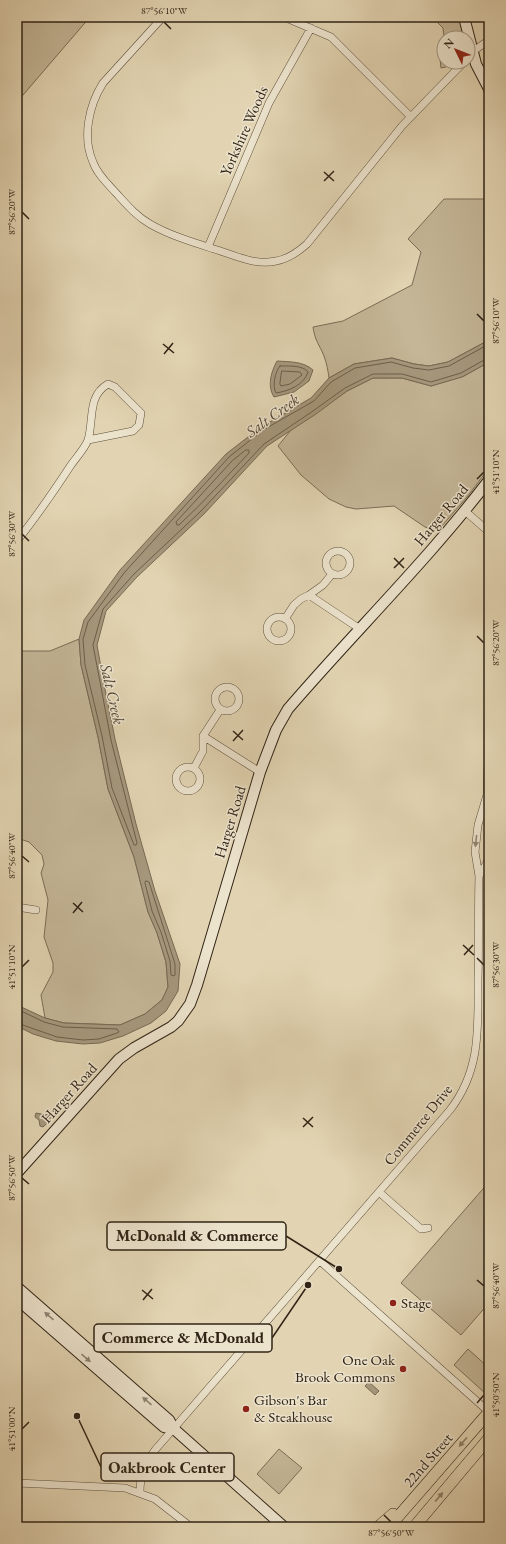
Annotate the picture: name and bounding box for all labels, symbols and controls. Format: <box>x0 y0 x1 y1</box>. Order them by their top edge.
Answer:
text: 87°56'10"W <box>141 4 188 17</box>
north arrow <box>436 30 476 70</box>
text: N <box>441 35 457 51</box>
street label: Yorkshire Woods <box>215 83 272 179</box>
text: 87°56'20"W <box>5 188 18 235</box>
text: 87°56'10"W <box>489 297 502 344</box>
water label: Salt Creek <box>240 388 304 443</box>
text: 41°51'10"N <box>489 449 502 494</box>
street label: Harger Road <box>409 480 472 549</box>
text: 87°56'30"W <box>5 510 18 557</box>
text: 87°56'20"W <box>489 619 502 666</box>
water label: Salt Creek <box>95 661 130 727</box>
street label: Harger Road <box>209 783 250 860</box>
text: 87°56'40"W <box>5 832 18 879</box>
one-way arrow <box>473 835 479 847</box>
text: 87°56'30"W <box>489 941 502 988</box>
text: 41°51'10"N <box>5 944 18 989</box>
street label: Harger Road <box>36 1058 101 1127</box>
street label: Commerce Drive <box>379 1080 456 1169</box>
text: 87°56'50"W <box>5 1154 18 1201</box>
callout: McDonald & Commerce <box>107 1222 286 1250</box>
text: McDonald & Commerce <box>116 1225 278 1246</box>
text: 87°56'40"W <box>489 1262 502 1309</box>
place label: Stage <box>401 1293 431 1312</box>
marker: Stage <box>388 1298 398 1308</box>
one-way arrow <box>44 1311 55 1320</box>
callout: Commerce & McDonald <box>94 1324 272 1352</box>
text: Commerce & McDonald <box>102 1327 264 1348</box>
place label: One Oak Brook Commons <box>295 1350 396 1386</box>
one-way arrow <box>81 1353 90 1362</box>
marker: One Oak Brook Commons <box>398 1364 408 1374</box>
text: 41°50'50"N <box>489 1372 502 1417</box>
place label: Gibson's Bar & Steakhouse <box>254 1390 333 1426</box>
one-way arrow <box>142 1397 153 1406</box>
marker: Gibson's Bar & Steakhouse <box>241 1404 251 1414</box>
text: 41°51'00"N <box>5 1406 18 1451</box>
street label: 22nd Street <box>399 1428 457 1491</box>
one-way arrow <box>459 1436 468 1447</box>
callout: Oakbrook Center <box>101 1453 234 1481</box>
text: Oakbrook Center <box>108 1457 226 1478</box>
one-way arrow <box>435 1492 444 1502</box>
text: 87°56'50"W <box>368 1526 415 1539</box>

